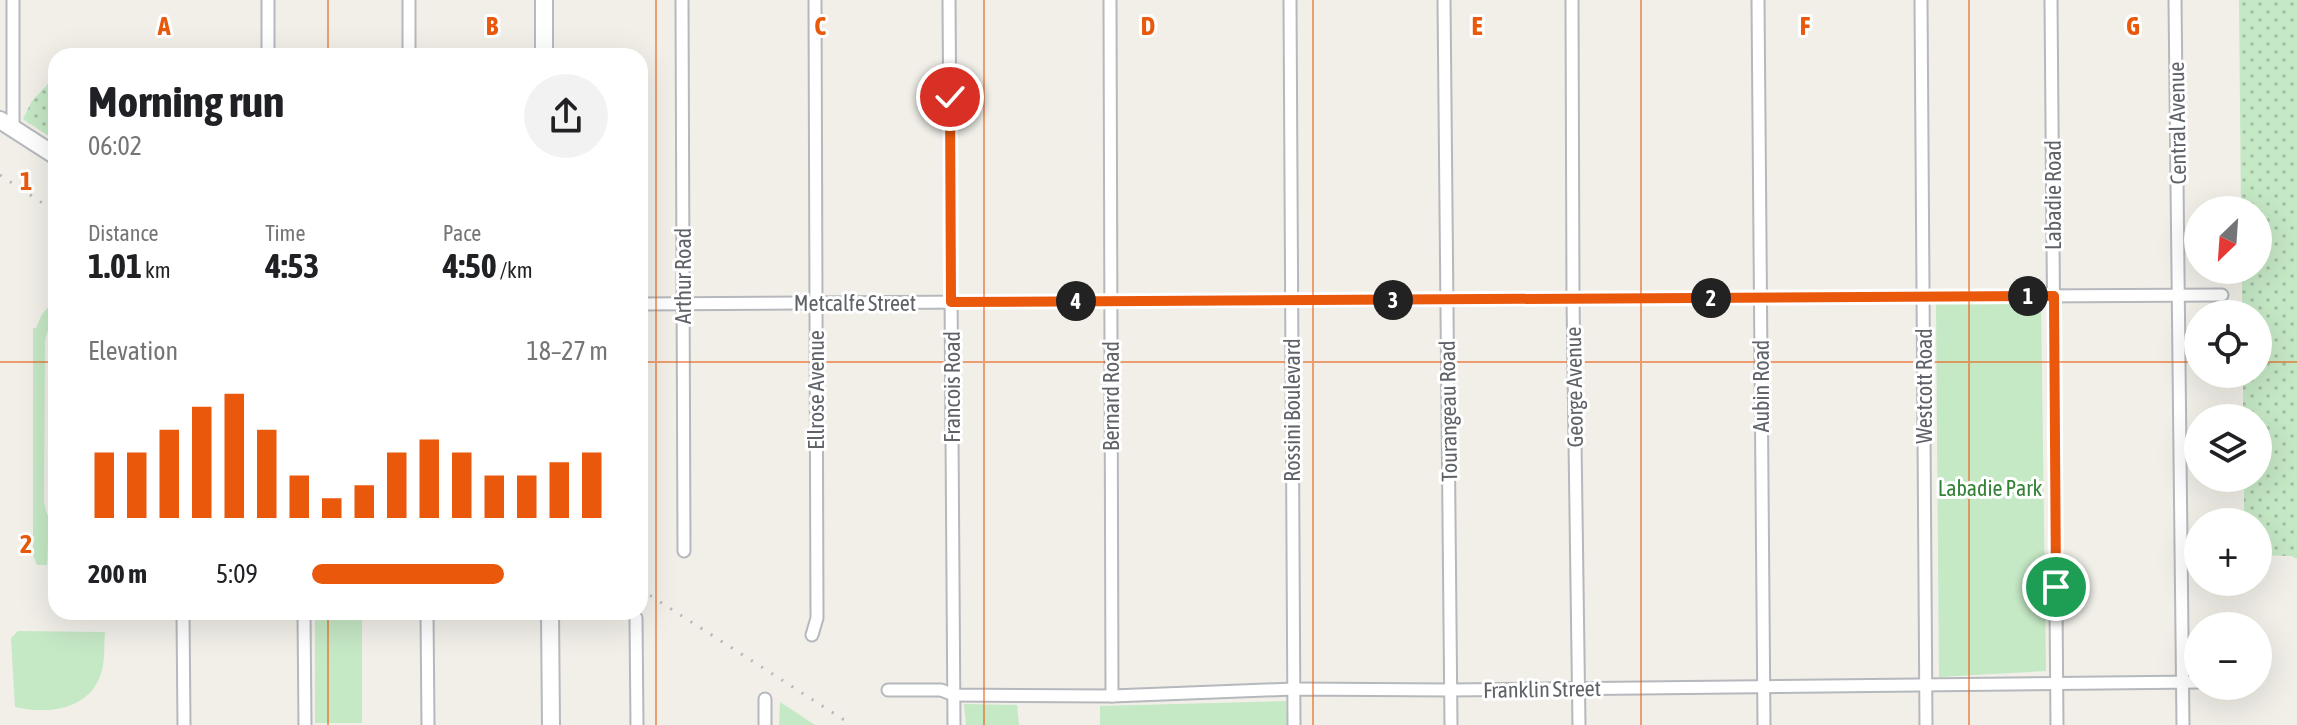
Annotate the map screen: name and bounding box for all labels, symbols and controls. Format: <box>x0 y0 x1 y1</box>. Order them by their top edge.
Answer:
text: A <box>157 11 171 41</box>
text: B <box>486 11 499 41</box>
text: C <box>814 11 826 41</box>
text: D <box>1141 11 1155 41</box>
text: E <box>1471 11 1483 41</box>
text: F <box>1800 11 1811 41</box>
text: G <box>2126 11 2140 41</box>
street label: Central Avenue <box>2163 61 2191 185</box>
pin <box>916 63 984 131</box>
button: share <box>524 74 608 158</box>
icon: check <box>928 75 972 119</box>
text: Morning run <box>88 76 284 126</box>
text: 06:02 <box>88 131 142 161</box>
street label: Labadie Road <box>2040 140 2066 250</box>
text: 1 <box>20 166 32 196</box>
north arrow <box>2184 196 2272 284</box>
map controls <box>2184 196 2272 700</box>
text: Distance <box>88 220 159 246</box>
text: Time <box>265 220 305 246</box>
text: Pace <box>443 220 481 246</box>
street label: Arthur Road <box>670 228 696 324</box>
text: 1.01 <box>88 246 142 285</box>
text: 4:53 <box>265 246 319 285</box>
text: 4:50 <box>443 246 497 285</box>
text: km <box>142 257 171 283</box>
text: /km <box>497 257 533 283</box>
pin: 1 <box>2008 276 2048 316</box>
pin: 2 <box>1691 278 1731 318</box>
pin: 3 <box>1373 280 1413 320</box>
pin: 4 <box>1056 281 1096 321</box>
text: 1 <box>2023 283 2033 309</box>
text: 2 <box>1706 285 1716 311</box>
text: 3 <box>1388 287 1398 313</box>
text: 4 <box>1071 288 1081 314</box>
street label: Metcalfe Street <box>794 290 916 316</box>
button: locate <box>2184 300 2272 388</box>
street label: George Avenue <box>1560 326 1588 448</box>
street label: Westcott Road <box>1911 328 1937 444</box>
street label: Ellrose Avenue <box>803 330 829 450</box>
street label: Francois Road <box>939 331 965 443</box>
text: Elevation <box>88 336 178 366</box>
text: 18–27 m <box>526 336 608 366</box>
street label: Rossini Boulevard <box>1279 338 1305 482</box>
street label: Tourangeau Road <box>1434 340 1462 482</box>
street label: Aubin Road <box>1748 340 1774 432</box>
street label: Bernard Road <box>1098 341 1124 451</box>
button: layers <box>2184 404 2272 492</box>
park label: Labadie Park <box>1938 475 2043 501</box>
button: + <box>2184 508 2272 596</box>
text: 2 <box>20 529 32 559</box>
pin <box>2022 553 2090 621</box>
text: 200 m <box>88 559 147 589</box>
text: 5:09 <box>216 559 258 589</box>
icon: arrive <box>2034 565 2078 609</box>
button: − <box>2184 612 2272 700</box>
street label: Franklin Street <box>1483 675 1601 703</box>

